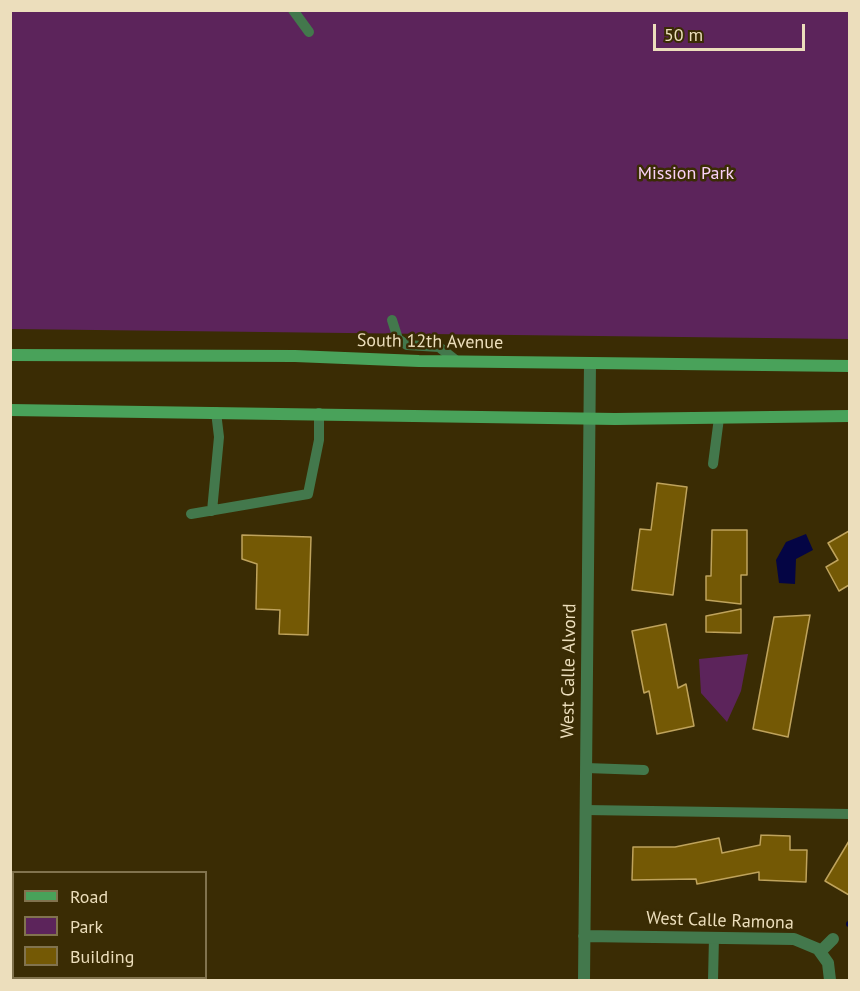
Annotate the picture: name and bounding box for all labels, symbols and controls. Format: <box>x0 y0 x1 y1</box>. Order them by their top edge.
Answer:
scale bar <box>656 12 808 50</box>
text: 50 m <box>664 23 703 46</box>
park label: Mission Park <box>638 163 734 185</box>
street label: South 12th Avenue <box>357 330 503 354</box>
street label: West Calle Alvord <box>557 603 581 739</box>
legend <box>12 871 207 979</box>
text: Road <box>70 885 108 908</box>
street label: West Calle Ramona <box>646 908 794 934</box>
text: Park <box>70 915 103 938</box>
text: Building <box>70 945 134 968</box>

